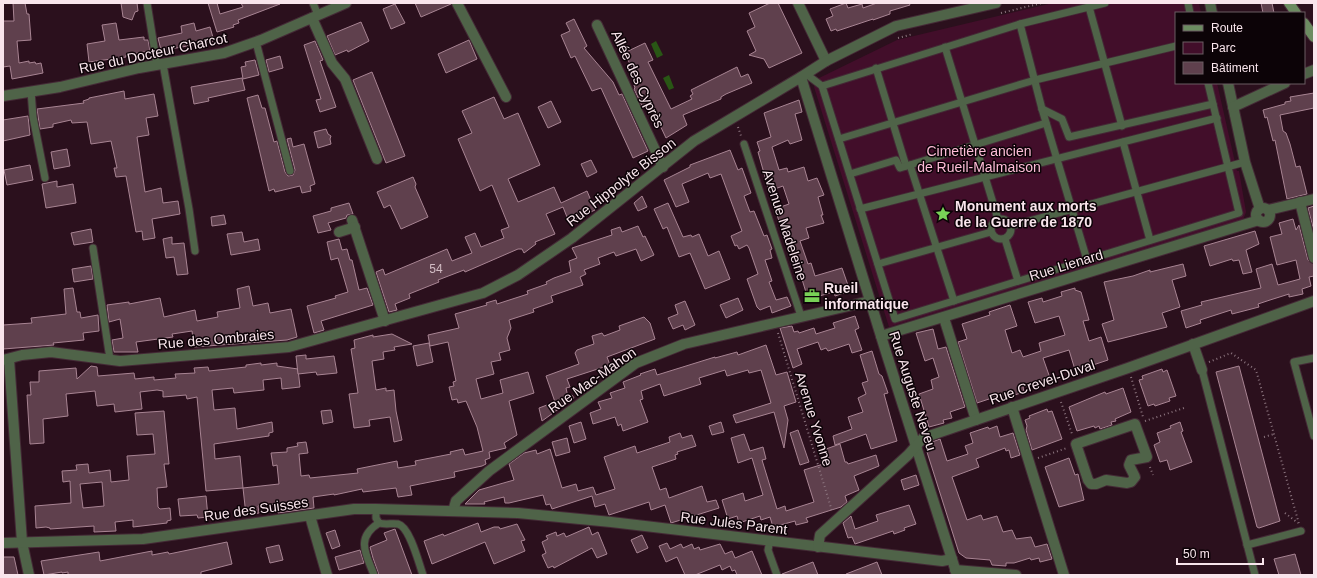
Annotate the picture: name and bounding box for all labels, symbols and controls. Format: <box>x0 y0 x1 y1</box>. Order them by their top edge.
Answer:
legend <box>1175 12 1305 84</box>
text: Route <box>1211 21 1243 35</box>
street label: Allée des Cyprès <box>608 28 668 130</box>
street label: Rue du Docteur Charcot <box>78 29 229 77</box>
text: Parc <box>1211 41 1236 55</box>
text: Bâtiment <box>1211 61 1259 75</box>
street label: Rue Hippolyte Bisson <box>563 134 679 230</box>
park label: Cimetière ancien de Rueil-Malmaison <box>917 143 1041 175</box>
street label: Avenue Madeleine <box>760 168 811 283</box>
place label: Monument aux morts de la Guerre de 1870 <box>955 198 1097 230</box>
place icon: Monument aux morts de la Guerre de 1870 <box>934 205 952 223</box>
street label: Rue Lienard <box>1027 246 1105 284</box>
house number: 54 <box>429 262 443 276</box>
place label: Rueil informatique <box>824 280 909 312</box>
office icon: Rueil informatique <box>803 287 821 305</box>
street label: Rue des Ombraies <box>157 326 275 352</box>
street label: Rue Auguste Neveu <box>886 329 940 453</box>
street label: Rue Mac-Mahon <box>545 344 639 416</box>
street label: Rue Crevel-Duval <box>987 356 1097 408</box>
street label: Avenue Yvonne <box>792 370 836 468</box>
street label: Rue des Suisses <box>203 494 309 524</box>
street label: Rue Jules Parent <box>680 509 788 537</box>
scale bar <box>1177 540 1263 566</box>
text: 50 m <box>1183 547 1210 561</box>

